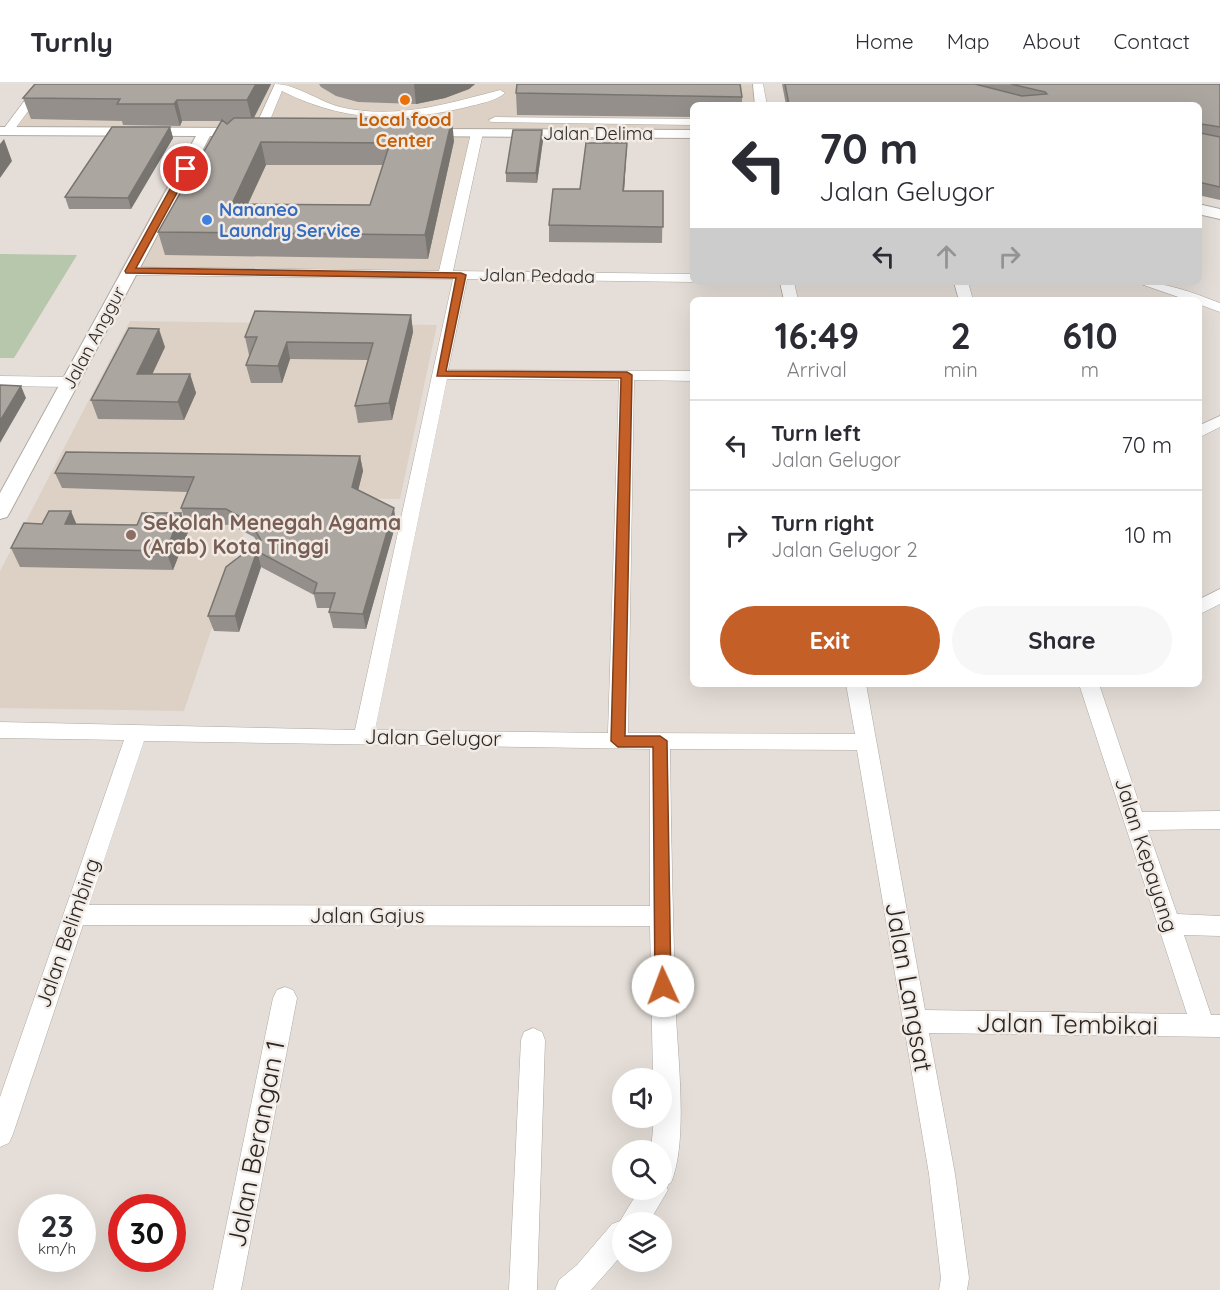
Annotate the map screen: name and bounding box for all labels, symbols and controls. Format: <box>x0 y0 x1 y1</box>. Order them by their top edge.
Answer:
text: Turnly <box>30 24 113 59</box>
text: Home <box>855 28 914 54</box>
text: Map <box>947 28 990 54</box>
text: About <box>1023 28 1081 54</box>
text: Contact <box>1114 28 1190 54</box>
marker: Local food Center <box>398 93 412 107</box>
place label: Local food Center <box>358 108 452 152</box>
street label: Jalan Delima <box>543 122 653 145</box>
text: 70 m <box>819 122 918 175</box>
icon: left <box>720 126 798 204</box>
pin <box>160 143 211 194</box>
icon: arrive <box>169 152 202 185</box>
text: Jalan Gelugor <box>819 174 995 208</box>
place label: Nananeo Laundry Service <box>219 198 361 242</box>
marker: Nananeo Laundry Service <box>200 213 214 227</box>
icon: left <box>867 240 900 273</box>
icon: ahead <box>930 240 963 273</box>
icon: right <box>993 240 1026 273</box>
street label: Jalan Pedada <box>479 263 595 288</box>
street label: Jalan Anggur <box>57 282 130 393</box>
text: 16:49 <box>774 313 859 358</box>
text: 2 <box>950 313 971 358</box>
text: 610 <box>1062 313 1117 358</box>
text: Arrival <box>787 357 847 382</box>
text: min <box>944 357 978 382</box>
text: m <box>1081 357 1099 382</box>
text: Turn left <box>771 419 861 447</box>
icon: left <box>720 429 753 462</box>
text: 70 m <box>1122 431 1172 459</box>
text: Jalan Gelugor <box>771 447 901 472</box>
place label: Sekolah Menegah Agama (Arab) Kota Tinggi <box>143 509 401 559</box>
text: Turn right <box>771 509 875 537</box>
icon: right <box>720 519 753 552</box>
text: 10 m <box>1125 521 1172 549</box>
marker: Sekolah Menegah Agama (Arab) Kota Tinggi <box>124 528 138 542</box>
text: Jalan Gelugor 2 <box>771 537 918 562</box>
button: Exit <box>720 606 940 675</box>
button: Share <box>952 606 1172 675</box>
street label: Jalan Gelugor <box>365 723 502 751</box>
street label: Jalan Kepayang <box>1110 774 1184 935</box>
street label: Jalan Belimbing <box>29 854 105 1011</box>
street label: Jalan Langsat <box>878 899 941 1074</box>
street label: Jalan Gajus <box>309 902 425 928</box>
position arrow <box>631 954 695 1018</box>
street label: Jalan Tembikai <box>976 1005 1158 1042</box>
street label: Jalan Berangan 1 <box>219 1038 292 1250</box>
map controls <box>612 1068 672 1272</box>
button: sound <box>612 1068 672 1128</box>
button: search <box>612 1140 672 1200</box>
speed limit sign: 30 <box>108 1194 186 1272</box>
text: 23 <box>40 1207 74 1245</box>
button: layers <box>612 1212 672 1272</box>
text: km/h <box>38 1239 76 1258</box>

